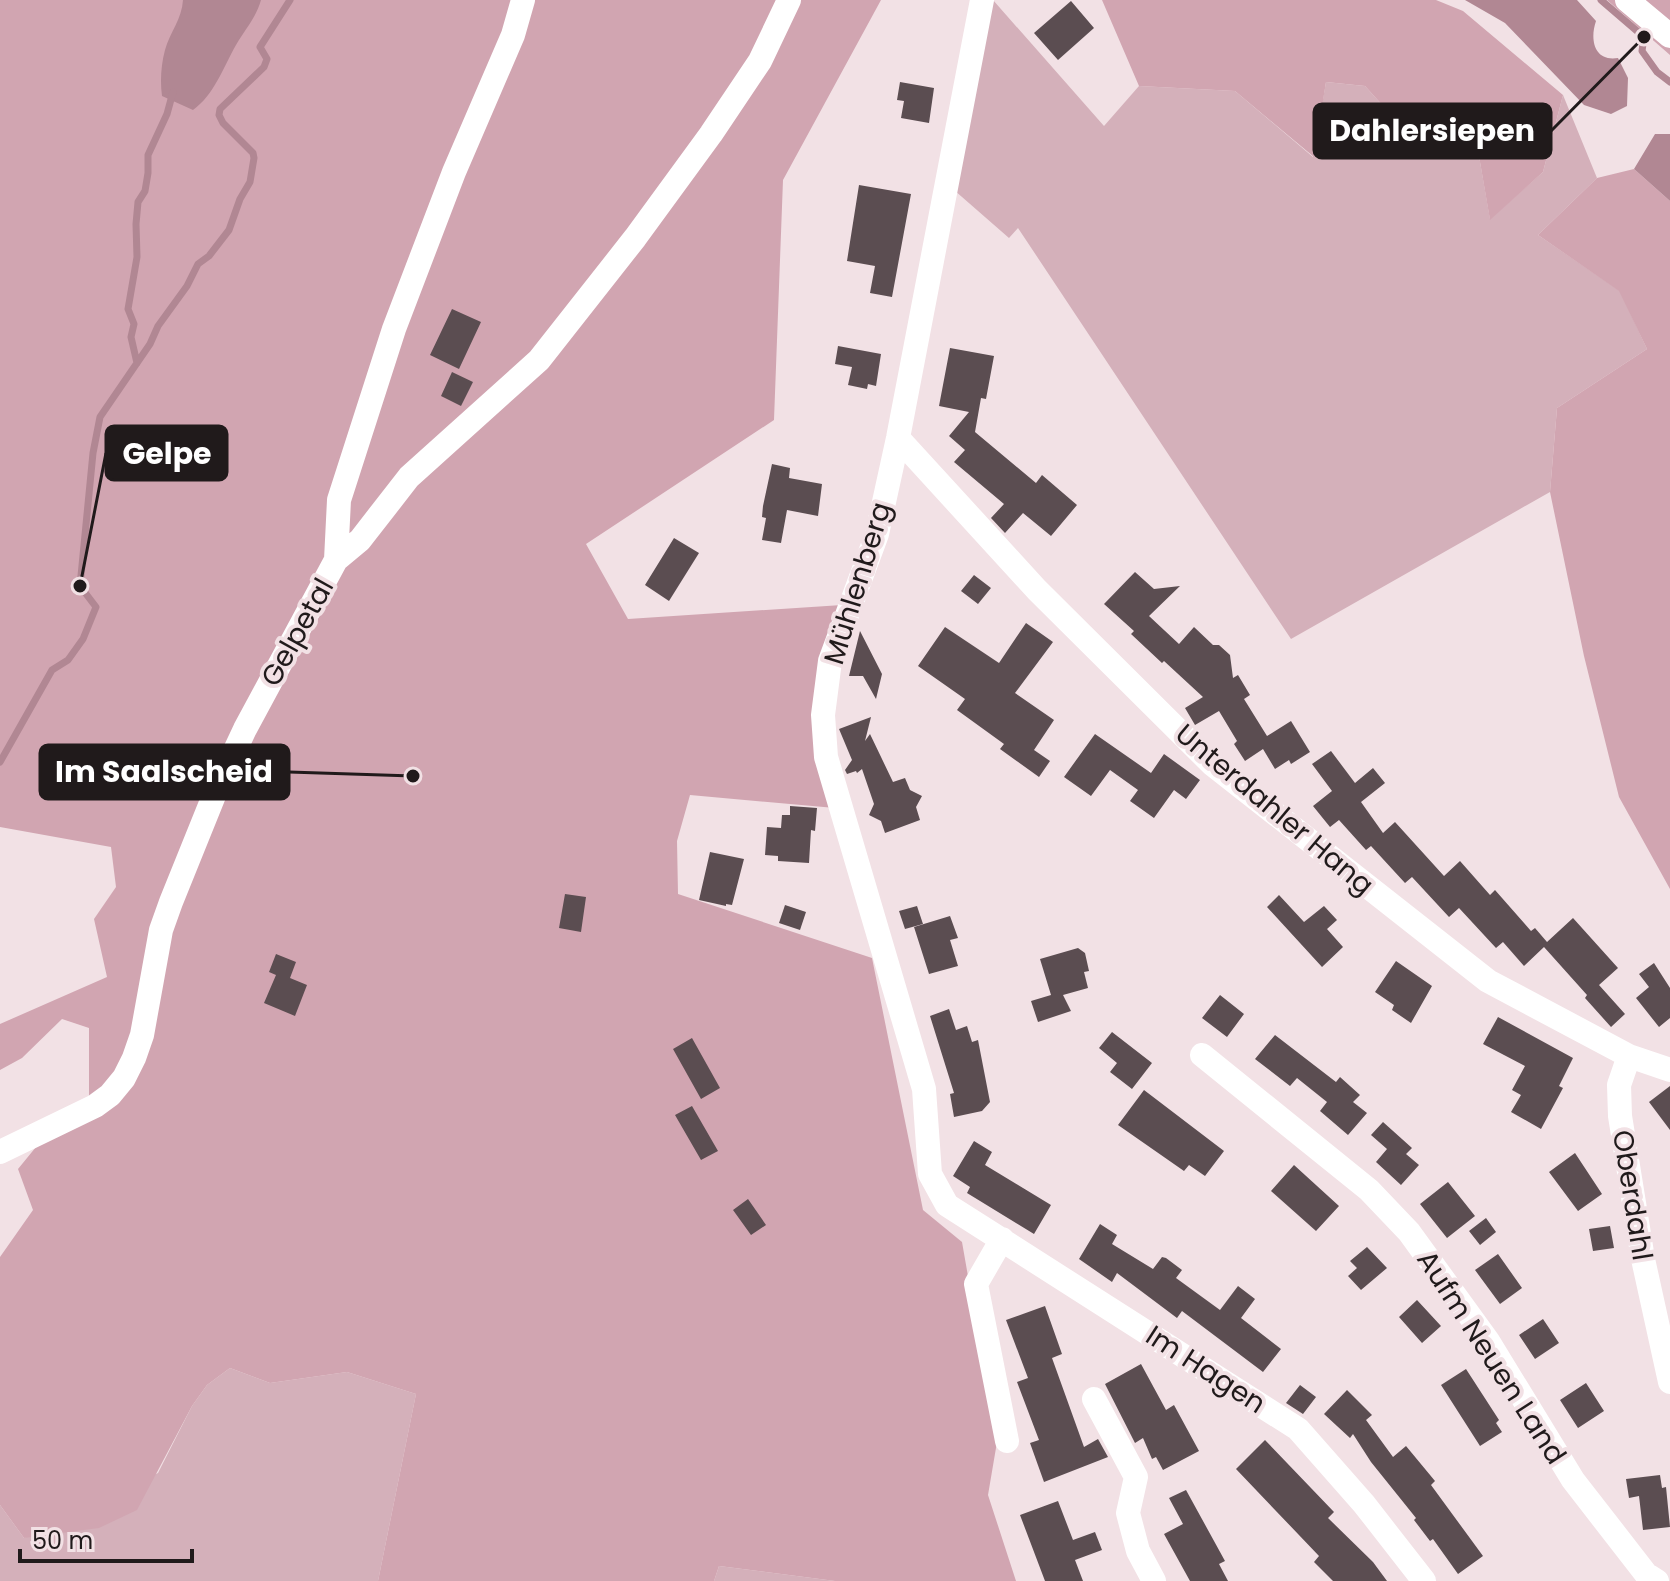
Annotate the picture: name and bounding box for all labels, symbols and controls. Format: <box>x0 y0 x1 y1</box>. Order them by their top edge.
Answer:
callout: Dahlersiepen <box>1314 104 1551 158</box>
text: Dahlersiepen <box>1329 109 1535 152</box>
callout: Gelpe <box>106 426 227 480</box>
text: Gelpe <box>122 432 212 475</box>
street label: Mühlenberg <box>814 497 901 669</box>
street label: Gelpetal <box>252 571 343 693</box>
street label: Unterdahler Hang <box>1167 715 1382 904</box>
callout: Im Saalscheid <box>40 745 289 799</box>
text: Im Saalscheid <box>55 750 273 793</box>
street label: Oberdahl <box>1603 1127 1662 1263</box>
street label: Aufm Neuen Land <box>1408 1243 1575 1472</box>
street label: Im Hagen <box>1138 1316 1273 1423</box>
scale bar <box>20 1513 192 1563</box>
text: 50 m <box>32 1524 93 1557</box>

